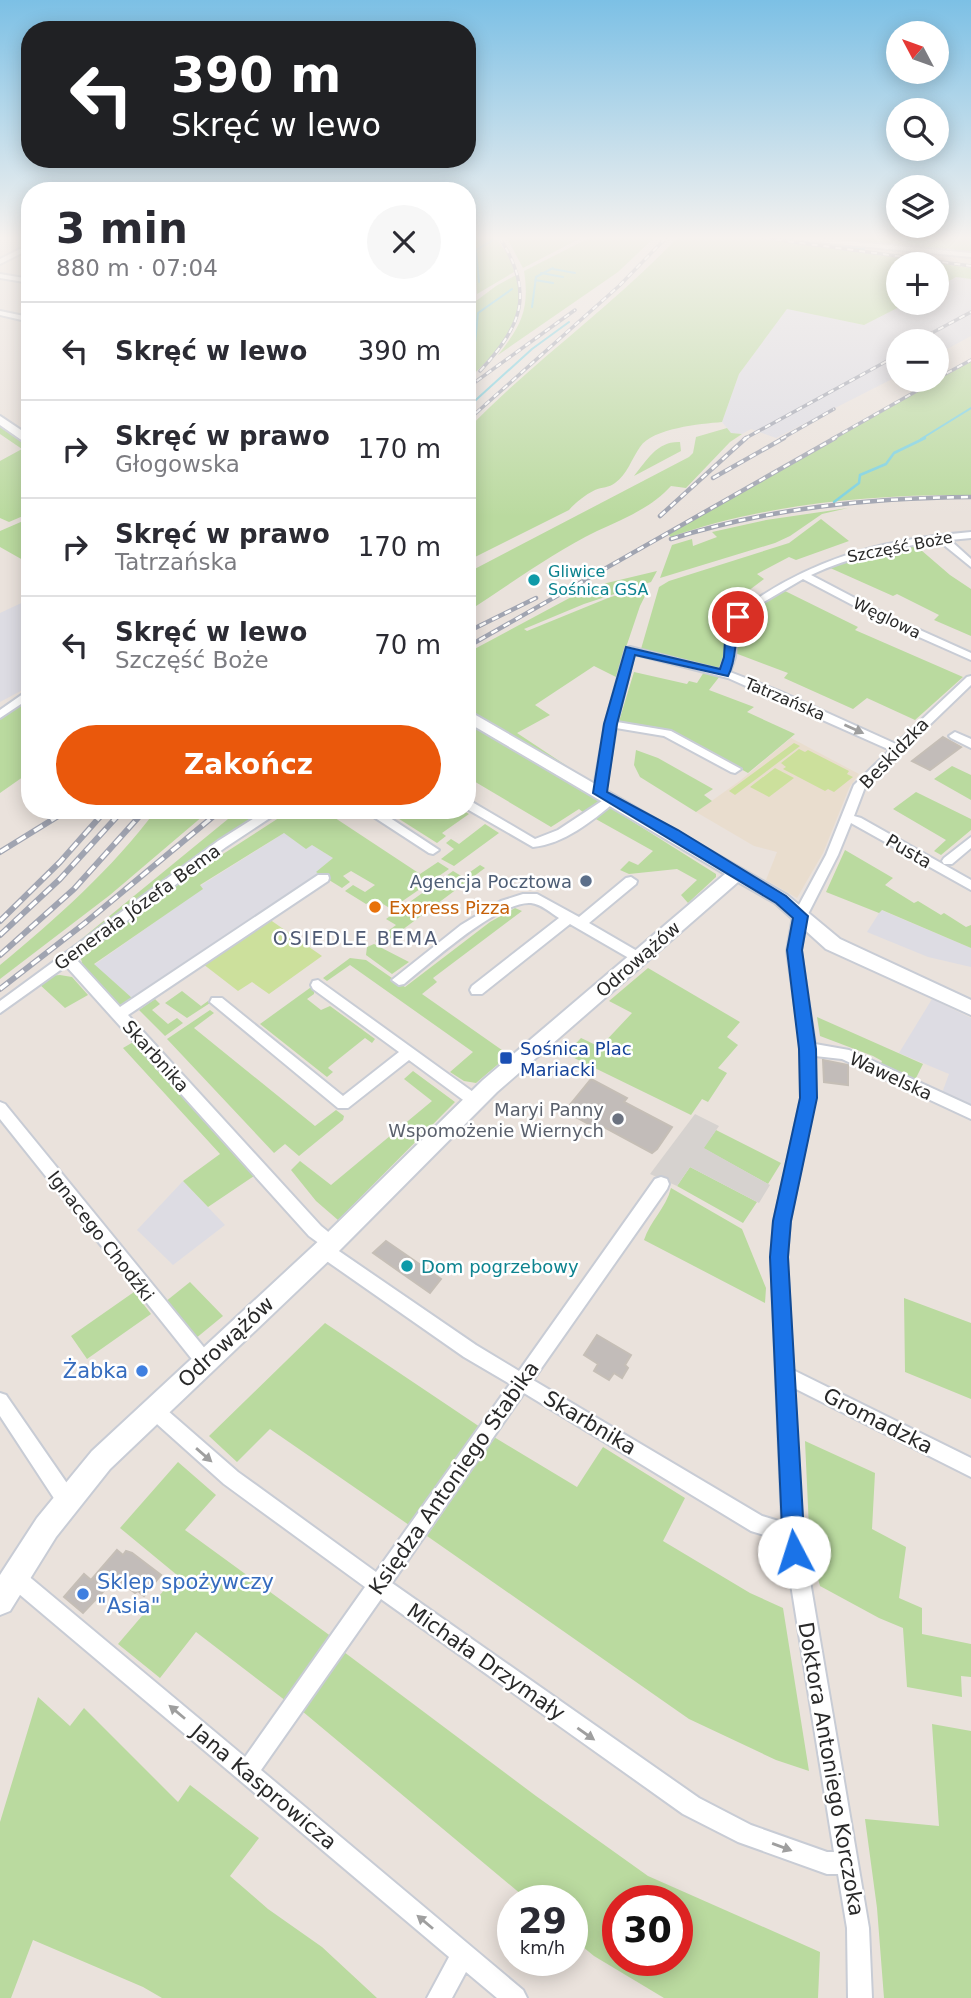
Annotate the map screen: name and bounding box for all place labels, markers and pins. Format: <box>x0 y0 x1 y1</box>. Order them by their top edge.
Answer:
place label: Gliwice Sośnica GSA <box>548 562 648 599</box>
marker: Gliwice Sośnica GSA <box>526 572 542 588</box>
pin <box>708 587 768 647</box>
place label: Agencja Pocztowa <box>410 871 572 892</box>
marker: Agencja Pocztowa <box>578 873 594 889</box>
place label: Express Pizza <box>389 897 510 918</box>
marker: Express Pizza <box>367 899 383 915</box>
place label: Sośnica Plac Mariacki <box>520 1038 632 1080</box>
marker: Sośnica Plac Mariacki <box>498 1050 514 1066</box>
place label: Maryi Panny Wspomożenie Wiernych <box>388 1099 604 1141</box>
marker: Maryi Panny Wspomożenie Wiernych <box>610 1111 626 1127</box>
place label: Dom pogrzebowy <box>421 1256 579 1277</box>
marker: Dom pogrzebowy <box>399 1258 415 1274</box>
place label: Żabka <box>63 1358 128 1383</box>
marker: Żabka <box>134 1363 150 1379</box>
place label: Sklep spożywczy "Asia" <box>97 1570 274 1618</box>
marker: Sklep spożywczy "Asia" <box>75 1586 91 1602</box>

